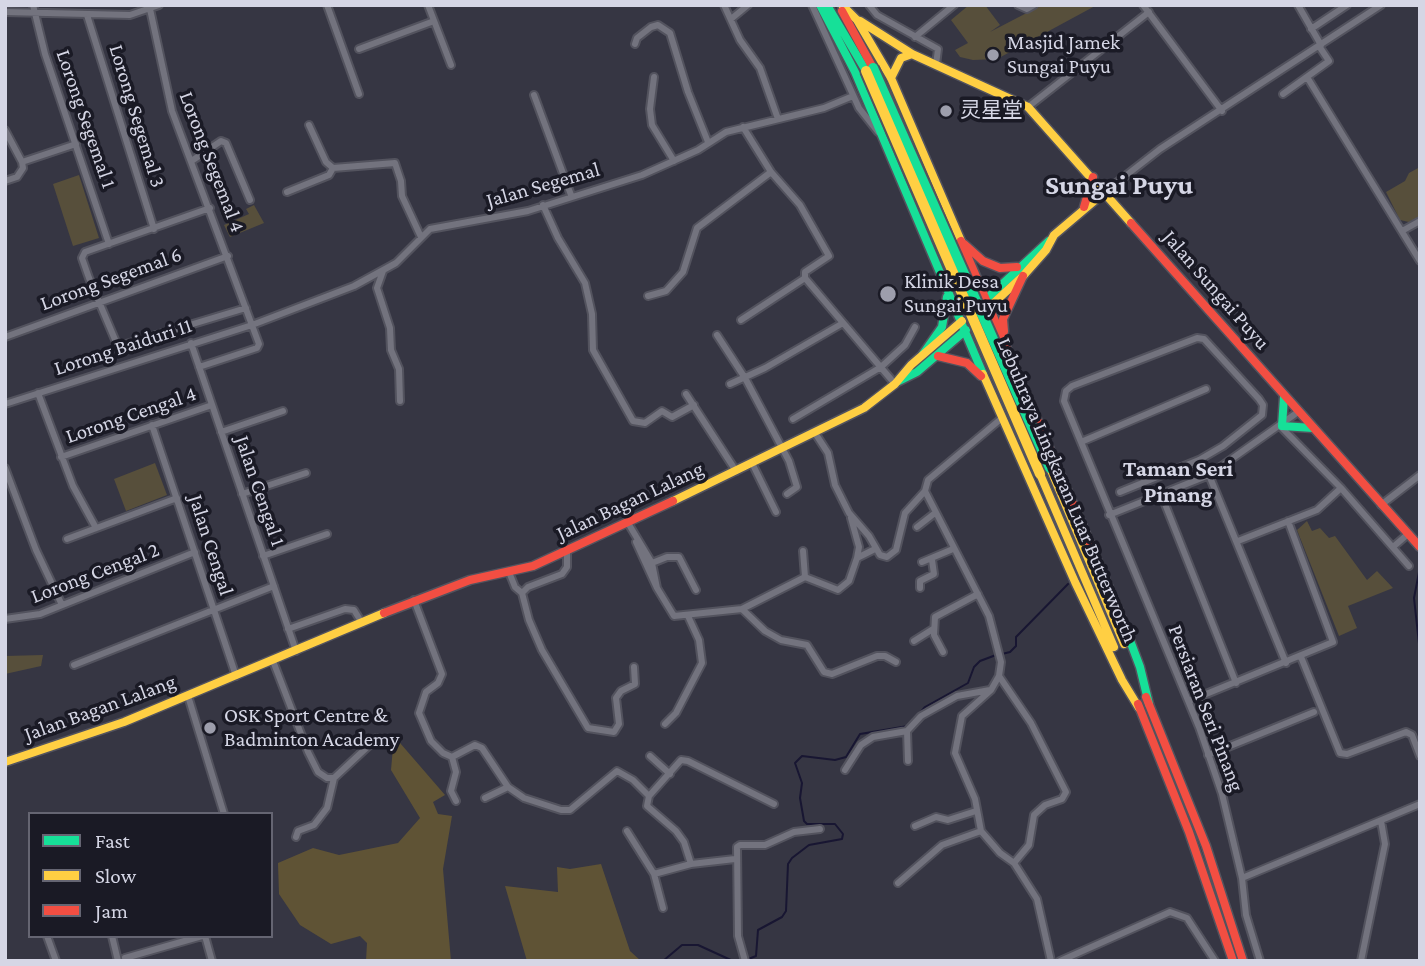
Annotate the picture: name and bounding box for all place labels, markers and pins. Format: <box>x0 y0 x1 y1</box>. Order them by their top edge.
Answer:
place label: Masjid Jamek Sungai Puyu <box>1007 30 1120 80</box>
marker: Masjid Jamek Sungai Puyu <box>985 47 1001 63</box>
place label: 灵星堂 <box>960 98 1023 124</box>
marker: 灵星堂 <box>938 103 954 119</box>
place label: Klinik Desa Sungai Puyu <box>904 269 1008 319</box>
marker: Klinik Desa Sungai Puyu <box>878 284 898 304</box>
place label: OSK Sport Centre & Badminton Academy <box>224 703 400 753</box>
marker: OSK Sport Centre & Badminton Academy <box>202 720 218 736</box>

